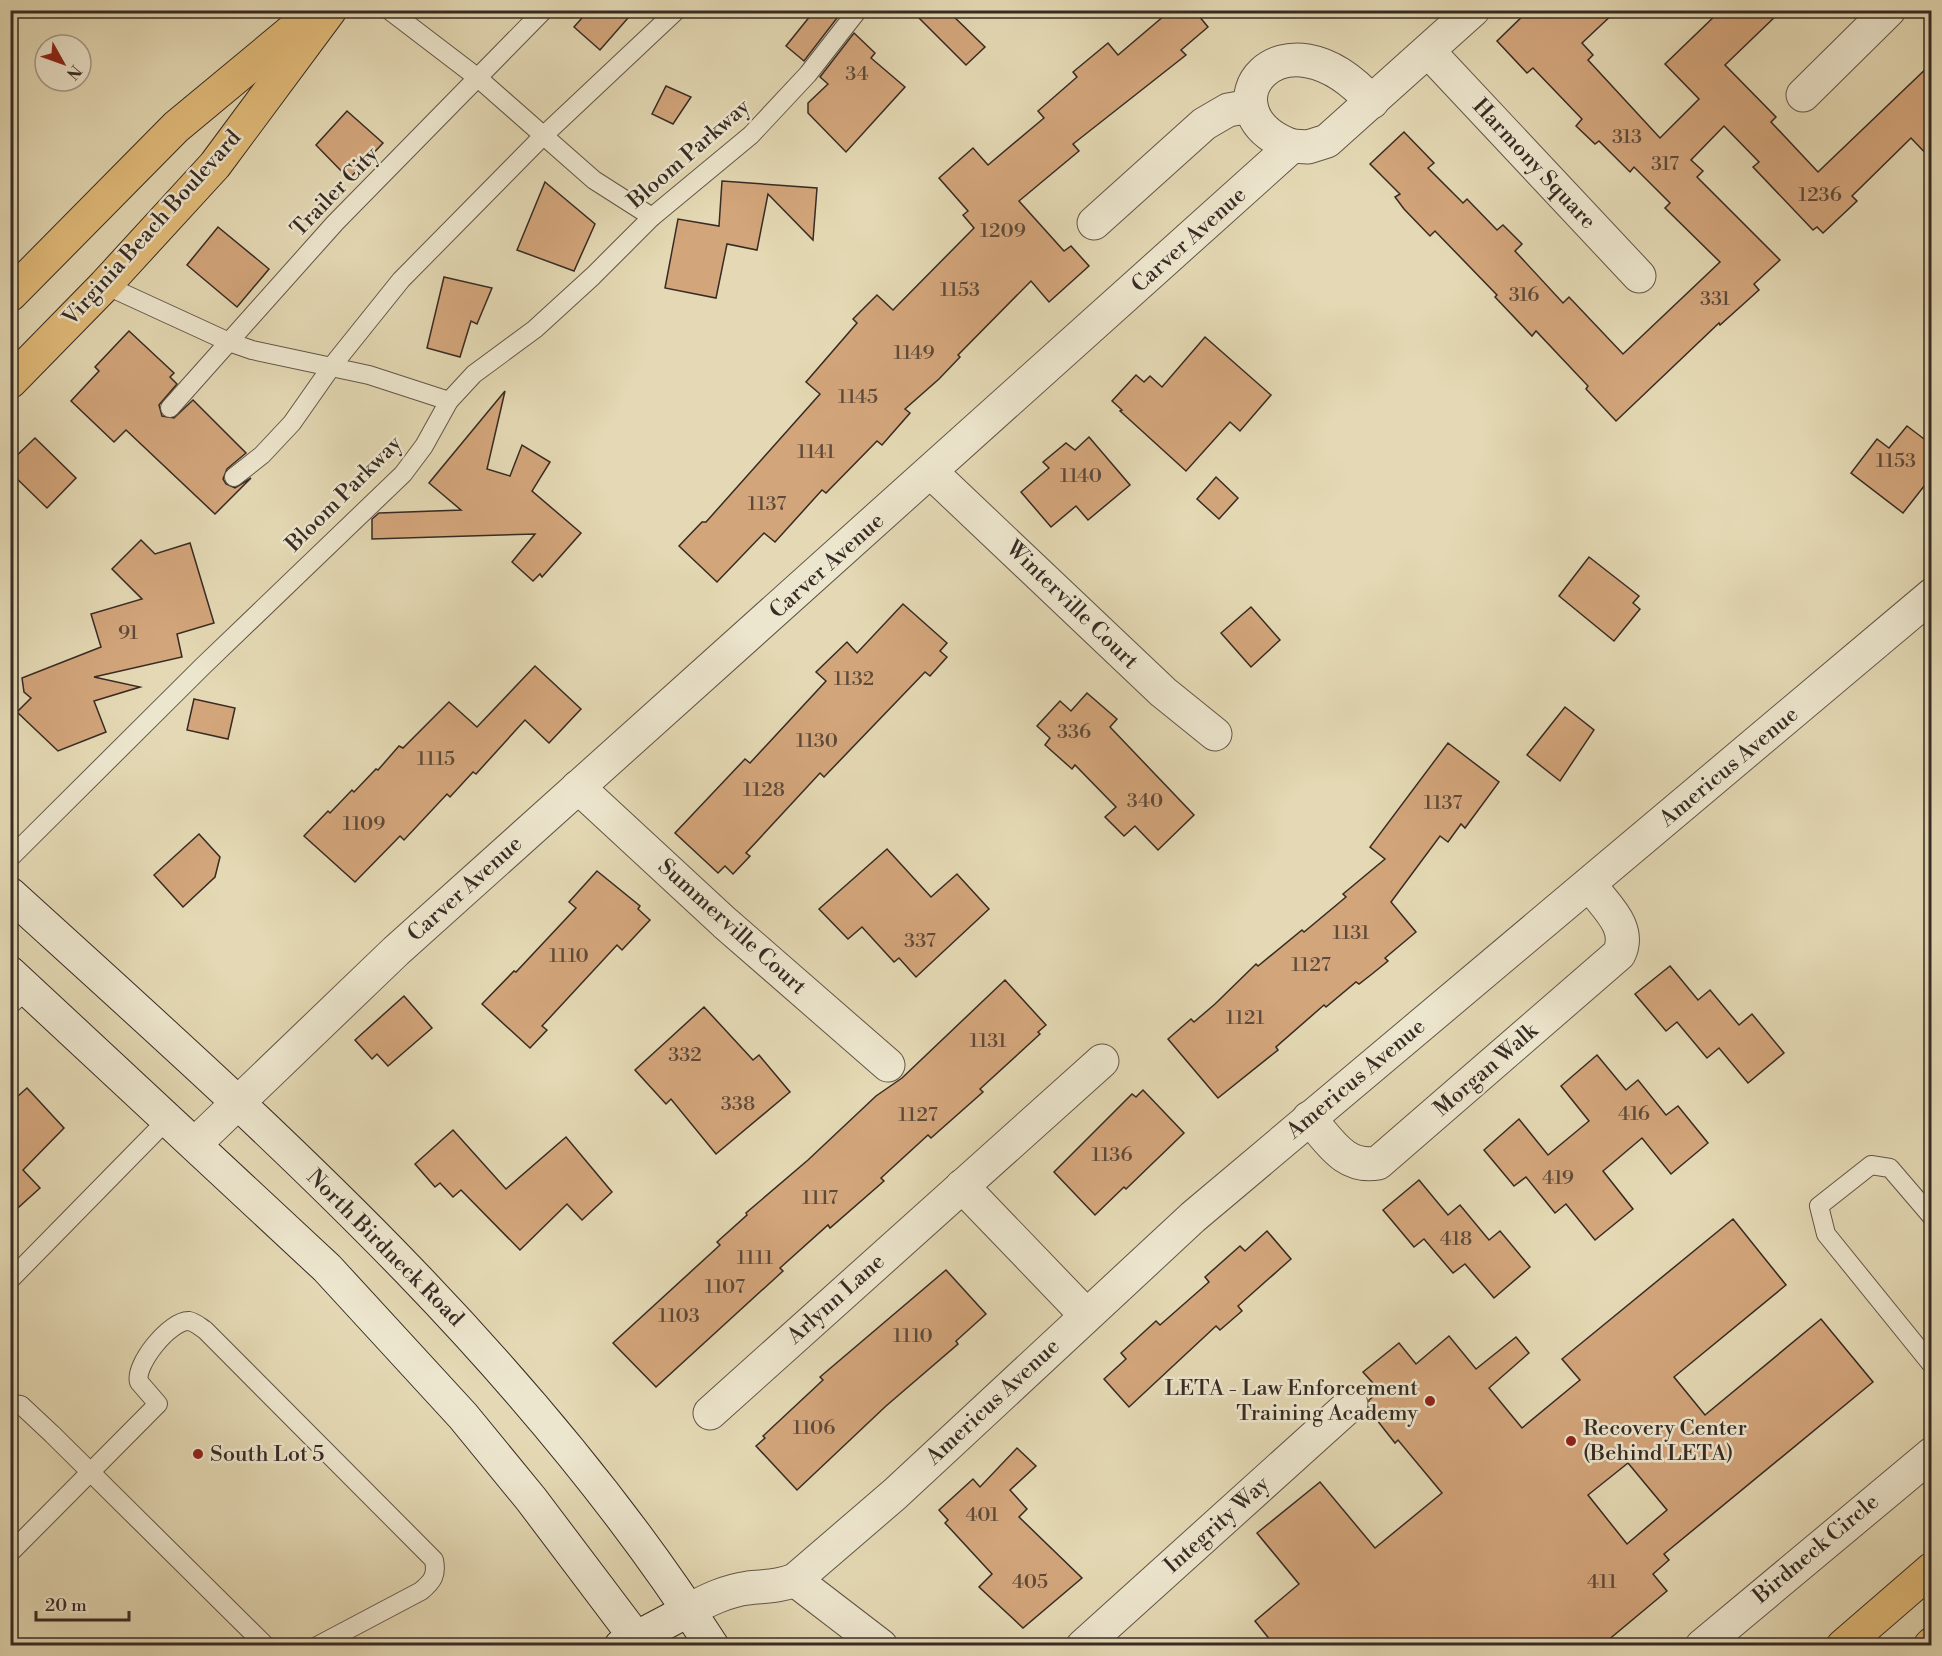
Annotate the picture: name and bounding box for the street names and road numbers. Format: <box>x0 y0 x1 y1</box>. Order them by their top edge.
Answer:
street label: Bloom Parkway <box>622 93 756 215</box>
street label: Harmony Square <box>1467 93 1601 235</box>
street label: Virginia Beach Boulevard <box>56 124 247 332</box>
street label: Trailer City <box>285 141 385 243</box>
street label: Carver Avenue <box>1126 181 1252 299</box>
street label: Bloom Parkway <box>280 430 408 558</box>
street label: Carver Avenue <box>764 507 890 625</box>
street label: Winterville Court <box>1000 534 1144 675</box>
street label: Americus Avenue <box>1653 701 1804 834</box>
street label: Carver Avenue <box>402 830 528 948</box>
street label: Summerville Court <box>652 853 812 1001</box>
street label: Americus Avenue <box>1280 1013 1431 1146</box>
street label: Morgan Walk <box>1428 1017 1545 1123</box>
street label: North Birdneck Road <box>301 1164 470 1333</box>
street label: Arlynn Lane <box>781 1248 890 1351</box>
street label: Americus Avenue <box>920 1333 1065 1472</box>
street label: Integrity Way <box>1159 1471 1275 1579</box>
street label: Birdneck Circle <box>1747 1488 1884 1610</box>

